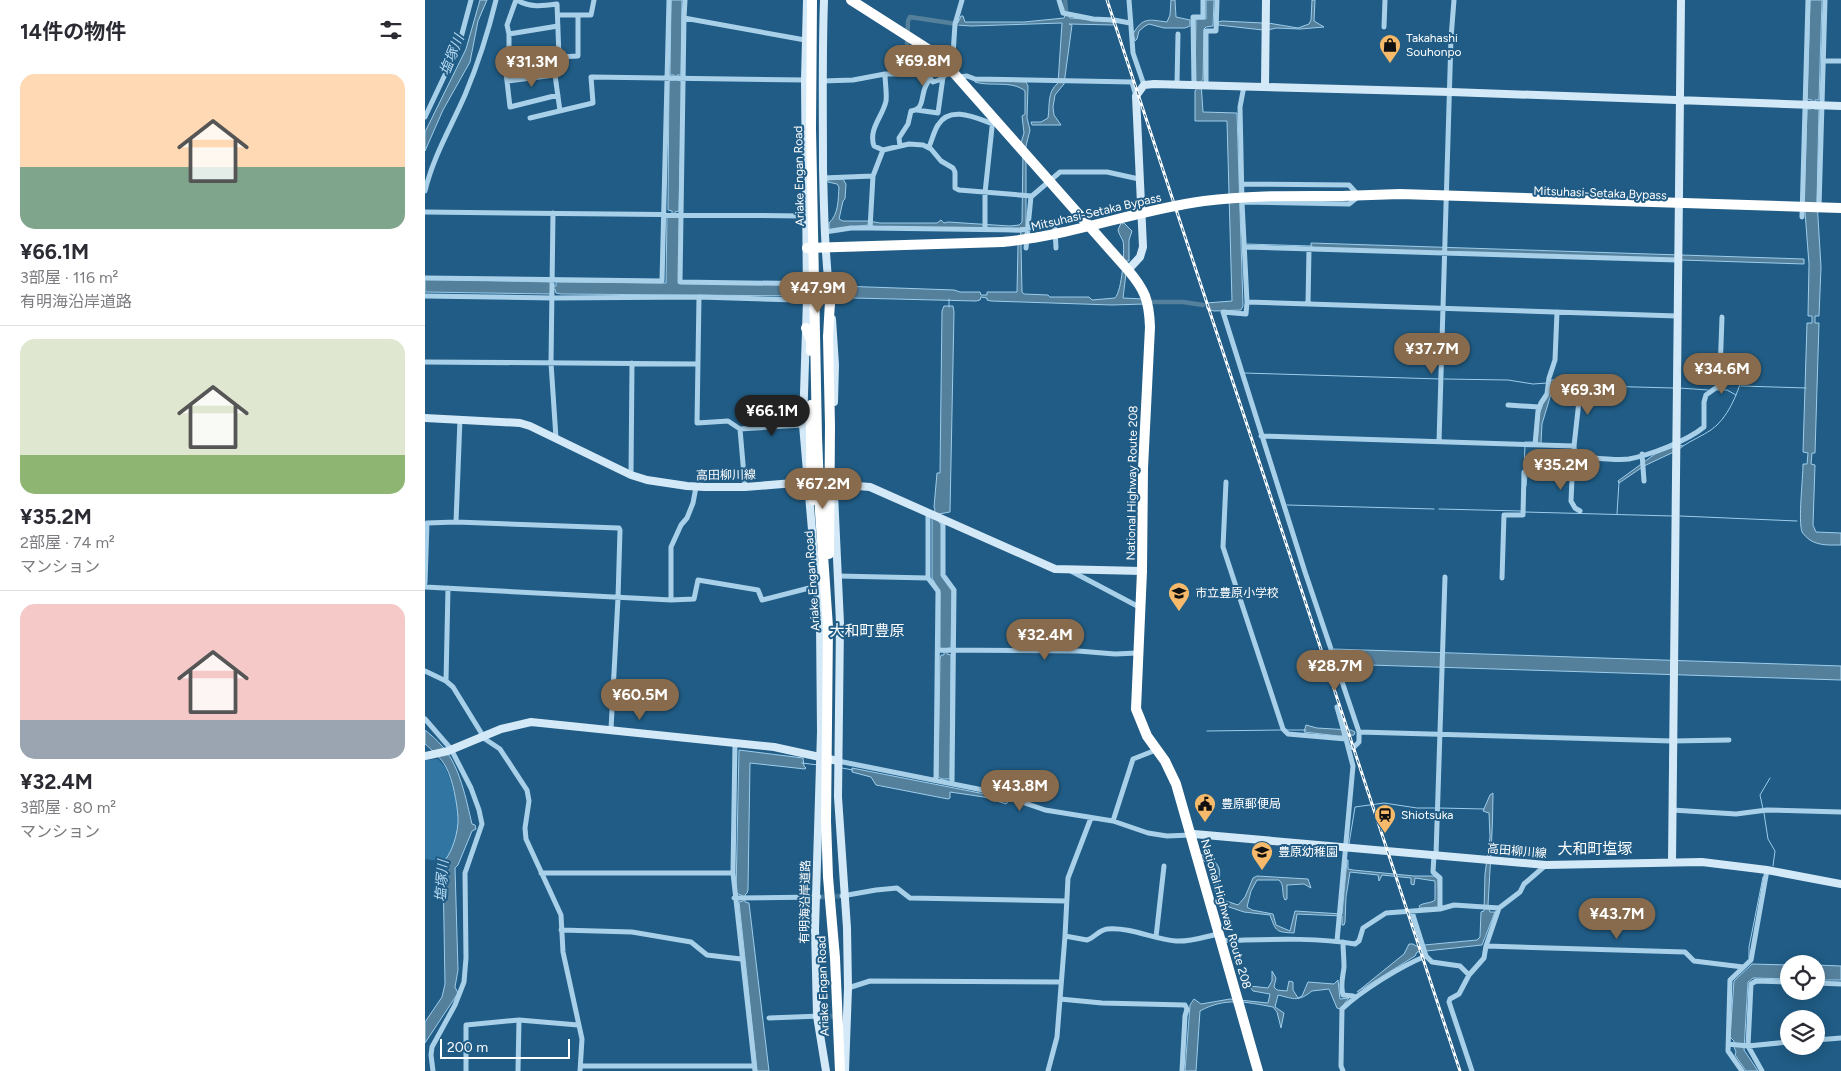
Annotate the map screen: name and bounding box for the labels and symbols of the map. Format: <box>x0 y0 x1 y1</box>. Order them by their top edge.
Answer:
water label: 塩塚川 <box>436 30 468 78</box>
place label: Takahashi Souhonpo <box>1406 31 1461 59</box>
shop icon: Takahashi Souhonpo <box>1378 33 1402 64</box>
pin: ¥69.8M <box>882 44 964 87</box>
pin: ¥31.3M <box>491 46 573 88</box>
street label: Ariake Engan Road <box>791 126 807 226</box>
street label: Mitsuhasi-Setaka Bypass <box>1533 184 1667 202</box>
street label: Mitsuhasi-Setaka Bypass <box>1029 190 1163 234</box>
pin: ¥47.9M <box>777 272 859 314</box>
pin: ¥37.7M <box>1391 332 1473 375</box>
pin: ¥34.6M <box>1681 352 1763 395</box>
pin: ¥69.3M <box>1547 374 1629 416</box>
pin: ¥66.1M <box>731 394 813 437</box>
street label: National Highway Route 208 <box>1124 405 1140 561</box>
pin: ¥35.2M <box>1520 448 1602 491</box>
street label: 高田柳川線 <box>696 467 756 483</box>
pin: ¥67.2M <box>782 468 864 510</box>
street label: Ariake Engan Road <box>802 530 822 632</box>
school or university icon: 市立豊原小学校 <box>1167 581 1191 612</box>
place label: 市立豊原小学校 <box>1195 586 1279 600</box>
pin: ¥32.4M <box>1004 618 1086 661</box>
district label: 大和町豊原 <box>829 622 905 640</box>
pin: ¥28.7M <box>1294 650 1376 692</box>
pin: ¥60.5M <box>599 678 681 721</box>
pin: ¥43.8M <box>979 770 1061 812</box>
public building icon: 豊原郵便局 <box>1193 792 1217 823</box>
place label: 豊原郵便局 <box>1221 797 1281 811</box>
station icon: Shiotsuka <box>1373 803 1397 834</box>
place label: Shiotsuka <box>1401 808 1453 822</box>
street label: National Highway Route 208 <box>1198 838 1254 990</box>
school or university icon: 豊原幼稚園 <box>1250 840 1274 871</box>
district label: 大和町塩塚 <box>1557 840 1633 858</box>
street label: 高田柳川線 <box>1486 841 1548 861</box>
place label: 豊原幼稚園 <box>1278 845 1338 859</box>
water label: 塩塚川 <box>432 857 452 903</box>
street label: 有明海沿岸道路 <box>797 860 813 944</box>
pin: ¥43.7M <box>1576 898 1658 940</box>
street label: Ariake Engan Road <box>814 936 832 1036</box>
scale bar <box>440 1036 570 1059</box>

